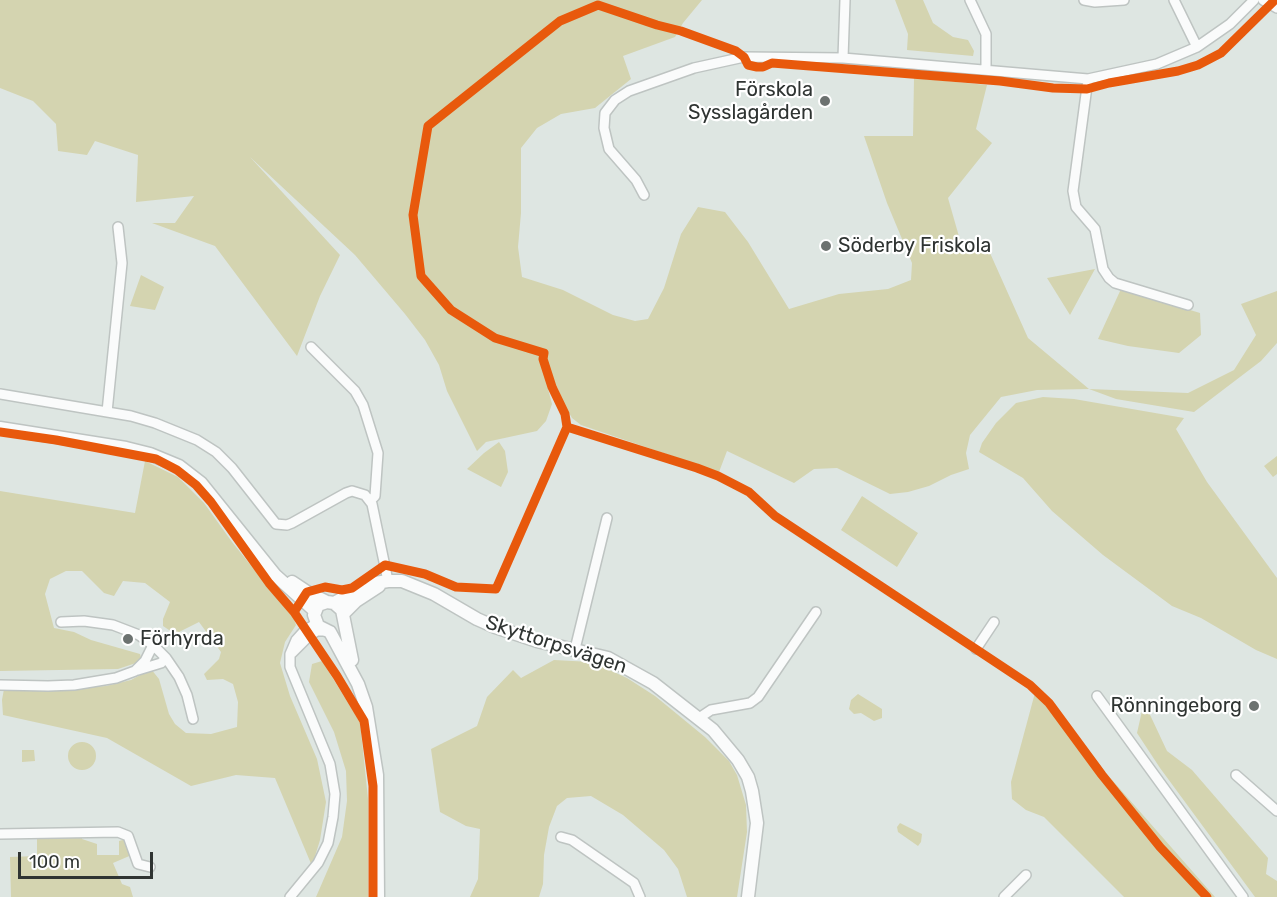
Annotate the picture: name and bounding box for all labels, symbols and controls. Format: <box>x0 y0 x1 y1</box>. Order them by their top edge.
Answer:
place label: Förskola Sysslagården <box>688 78 813 125</box>
marker: Förskola Sysslagården <box>818 94 832 108</box>
place label: Söderby Friskola <box>838 234 991 258</box>
marker: Söderby Friskola <box>819 239 833 253</box>
street label: Skyttorpsvägen <box>482 611 630 679</box>
place label: Förhyrda <box>140 627 224 651</box>
marker: Förhyrda <box>121 632 135 646</box>
place label: Rönningeborg <box>1110 694 1242 718</box>
marker: Rönningeborg <box>1247 699 1261 713</box>
scale bar <box>21 840 156 878</box>
text: 100 m <box>29 851 80 873</box>

